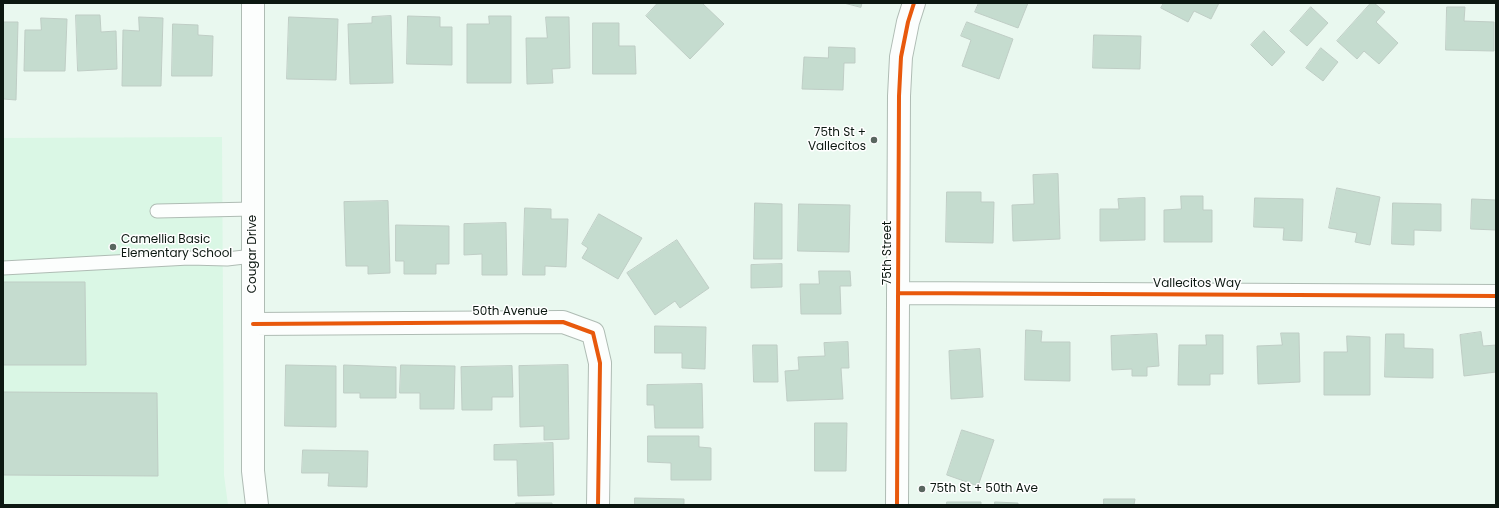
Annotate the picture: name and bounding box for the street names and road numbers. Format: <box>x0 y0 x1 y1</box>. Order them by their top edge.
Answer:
street label: Cougar Drive <box>246 215 260 293</box>
street label: 75th Street <box>881 221 895 285</box>
street label: Vallecitos Way <box>1153 277 1241 291</box>
street label: 50th Avenue <box>472 305 548 319</box>

